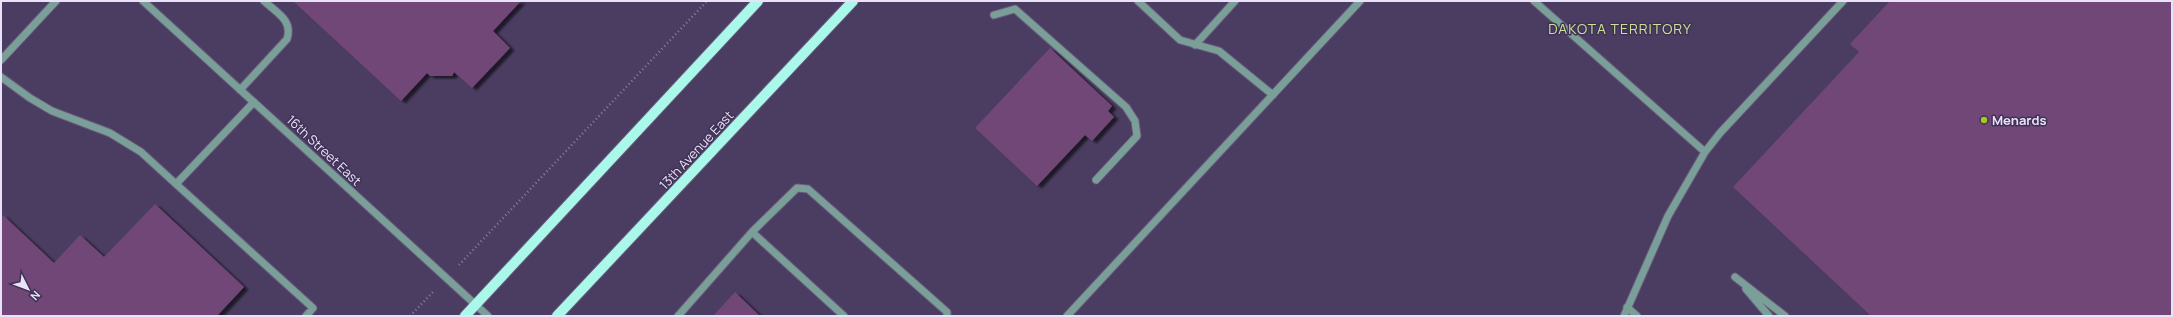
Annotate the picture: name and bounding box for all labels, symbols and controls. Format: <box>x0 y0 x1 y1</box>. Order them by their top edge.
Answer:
district label: DAKOTA TERRITORY <box>1548 19 1692 38</box>
street label: 13th Avenue East <box>655 107 737 193</box>
street label: 16th Street East <box>283 111 365 189</box>
place label: Menards <box>1992 111 2046 129</box>
marker: Menards <box>1979 115 1989 125</box>
north arrow <box>8 269 48 309</box>
text: N <box>28 288 44 304</box>

